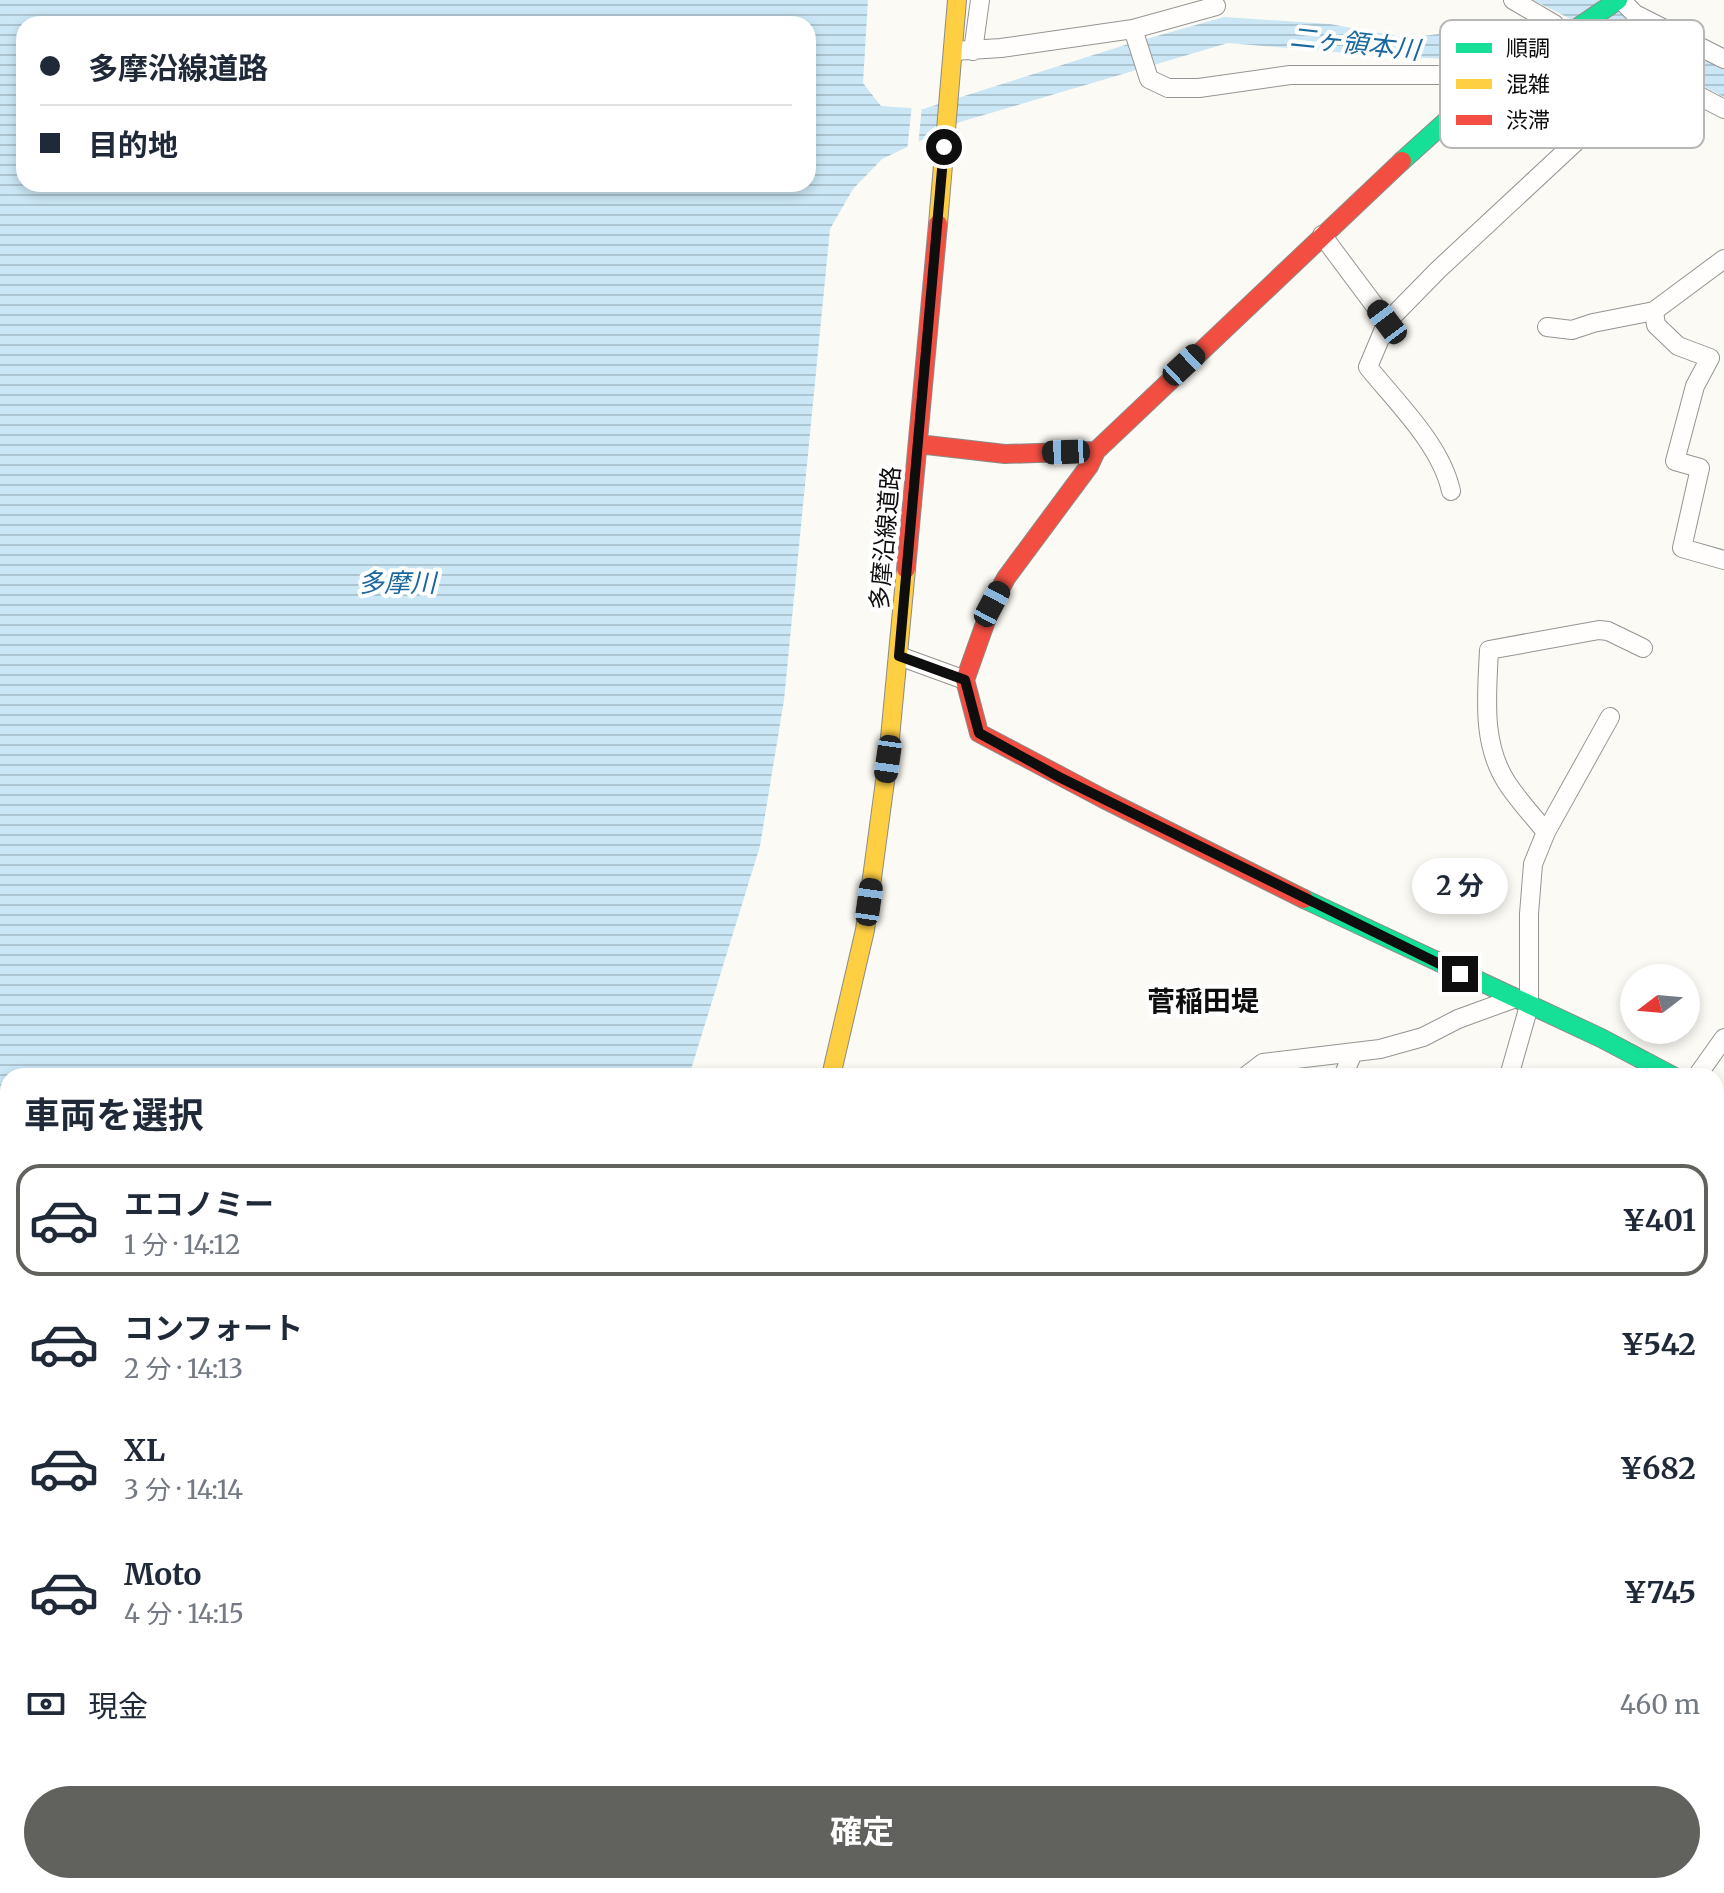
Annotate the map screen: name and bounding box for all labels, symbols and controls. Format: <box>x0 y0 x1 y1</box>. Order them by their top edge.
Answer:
water label: 二ヶ領本川 <box>1289 20 1424 67</box>
legend <box>1440 20 1704 148</box>
text: 順調 <box>1506 34 1550 62</box>
text: 多摩沿線道路 <box>88 49 268 87</box>
text: 混雑 <box>1506 70 1550 98</box>
text: 渋滞 <box>1506 106 1550 134</box>
text: 目的地 <box>88 126 178 164</box>
route start <box>926 129 962 165</box>
car <box>1363 296 1411 348</box>
car <box>1158 340 1210 390</box>
car <box>1042 439 1090 465</box>
street label: 多摩沿線道路 <box>863 465 907 611</box>
water label: 多摩川 <box>358 566 439 599</box>
car <box>970 577 1014 631</box>
car <box>873 734 903 784</box>
callout: 2 分 <box>1412 858 1508 914</box>
text: 2 分 <box>1436 869 1484 902</box>
car <box>854 877 884 927</box>
route end <box>1442 956 1478 992</box>
north arrow <box>1620 964 1700 1044</box>
map controls <box>1620 964 1700 1044</box>
district label: 菅稲田堤 <box>1147 983 1259 1019</box>
text: 車両を選択 <box>24 1093 204 1138</box>
icon: car <box>28 1184 100 1256</box>
text: エコノミー <box>124 1185 274 1223</box>
text: ¥401 <box>1622 1201 1696 1239</box>
text: 1 分 · 14:12 <box>124 1228 241 1261</box>
icon: car <box>28 1308 100 1380</box>
text: コンフォート <box>124 1309 303 1347</box>
text: ¥542 <box>1621 1325 1696 1363</box>
text: 2 分 · 14:13 <box>124 1352 243 1385</box>
text: XL <box>124 1431 165 1469</box>
icon: car <box>28 1432 100 1504</box>
text: ¥682 <box>1619 1449 1696 1487</box>
text: 3 分 · 14:14 <box>124 1473 243 1506</box>
text: Moto <box>124 1555 202 1593</box>
icon: car <box>28 1556 100 1628</box>
text: ¥745 <box>1623 1573 1696 1611</box>
text: 4 分 · 14:15 <box>124 1597 244 1630</box>
icon: cash <box>24 1682 68 1726</box>
text: 現金 <box>88 1687 148 1725</box>
text: 460 m <box>1620 1688 1700 1721</box>
button: 確定 <box>24 1786 1700 1878</box>

